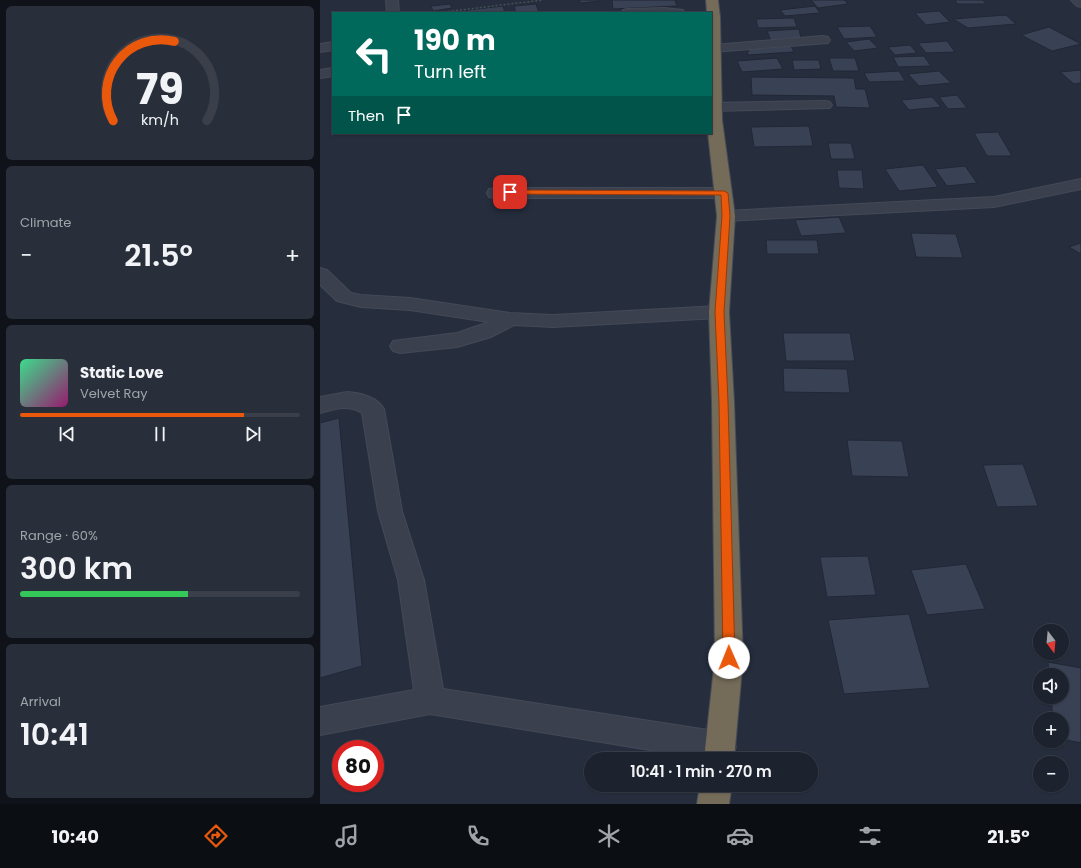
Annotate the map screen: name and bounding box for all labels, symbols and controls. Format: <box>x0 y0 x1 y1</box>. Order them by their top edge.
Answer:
text: 190 m <box>414 21 496 60</box>
icon: left <box>348 28 400 80</box>
text: Turn left <box>414 59 486 84</box>
text: 79 <box>136 60 184 119</box>
icon: arrive <box>393 104 415 126</box>
text: Then <box>348 105 385 126</box>
text: km/h <box>141 109 179 129</box>
pin <box>493 175 527 209</box>
icon: arrive <box>499 181 521 203</box>
text: Climate <box>20 213 71 232</box>
text: 21.5° <box>124 234 193 277</box>
text: − <box>20 240 32 271</box>
text: + <box>285 240 300 271</box>
text: Static Love <box>80 362 164 383</box>
text: Velvet Ray <box>80 384 148 403</box>
icon: previous <box>56 423 78 445</box>
icon: pause <box>149 423 171 445</box>
icon: next <box>242 423 264 445</box>
text: Range · 60% <box>20 526 98 545</box>
text: 300 km <box>20 547 133 590</box>
north arrow <box>1033 624 1069 660</box>
map controls <box>1033 624 1069 792</box>
position arrow <box>708 637 750 679</box>
button: sound <box>1033 668 1069 704</box>
text: Arrival <box>20 692 61 711</box>
button: + <box>1033 712 1069 748</box>
text: 10:41 <box>20 713 89 756</box>
speed limit sign: 80 <box>332 740 384 792</box>
button: − <box>1033 756 1069 792</box>
text: 10:41 · 1 min · 270 m <box>630 761 772 782</box>
icon: directions <box>202 822 230 850</box>
icon: music <box>333 822 361 850</box>
icon: phone <box>464 822 492 850</box>
icon: climate <box>595 822 623 850</box>
icon: car <box>726 822 754 850</box>
icon: filters <box>856 822 884 850</box>
text: 10:40 <box>51 824 99 849</box>
text: 21.5° <box>987 824 1030 849</box>

